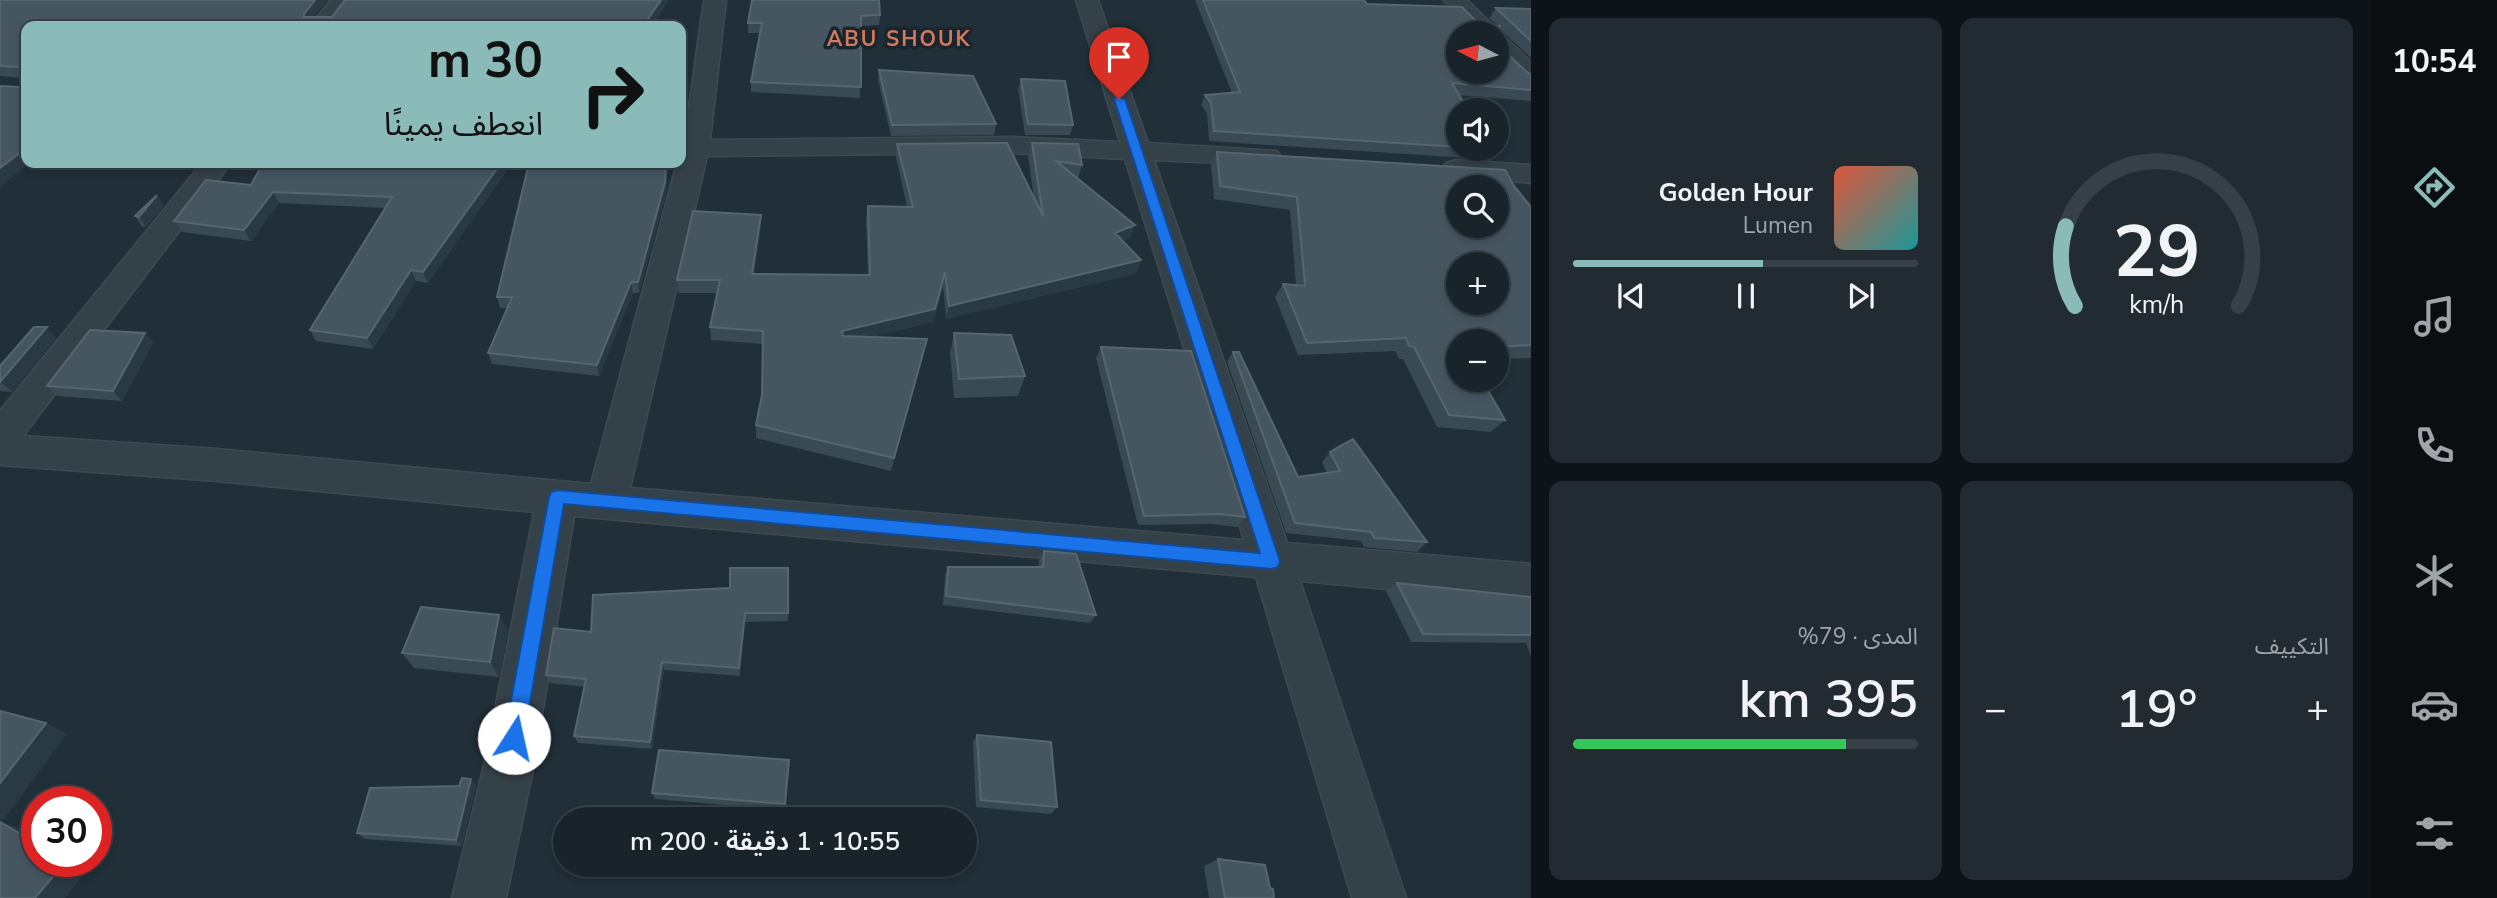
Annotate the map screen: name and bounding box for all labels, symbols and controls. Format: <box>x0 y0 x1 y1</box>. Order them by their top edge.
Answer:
north arrow <box>1446 21 1508 84</box>
map controls <box>1446 21 1509 392</box>
district label: ABU SHOUK <box>827 25 971 53</box>
text: 30 m <box>428 27 543 94</box>
pin <box>1089 27 1149 99</box>
icon: arrive <box>1100 38 1138 76</box>
text: 10:54 <box>2392 40 2476 83</box>
icon: right <box>567 49 658 140</box>
button: sound <box>1446 98 1509 161</box>
text: انعطف يمينًا <box>384 103 543 146</box>
icon: directions <box>2410 163 2459 212</box>
button: search <box>1446 175 1509 238</box>
text: Golden Hour <box>1658 175 1813 210</box>
text: 29 <box>2113 203 2200 303</box>
text: Lumen <box>1743 210 1813 241</box>
button: + <box>1446 252 1509 315</box>
icon: previous <box>1612 277 1650 315</box>
icon: pause <box>1727 277 1765 315</box>
icon: next <box>1842 277 1880 315</box>
text: km/h <box>2129 288 2184 322</box>
icon: music <box>2410 292 2459 341</box>
button: − <box>1446 329 1509 392</box>
icon: phone <box>2410 421 2459 470</box>
icon: climate <box>2410 551 2459 600</box>
text: المدى · 79% <box>1797 621 1918 652</box>
text: التكييف <box>2255 631 2329 662</box>
text: 395 km <box>1739 664 1918 735</box>
text: 19° <box>2116 674 2197 745</box>
icon: car <box>2410 680 2459 729</box>
text: − <box>1984 684 2007 735</box>
text: + <box>2306 684 2329 735</box>
position arrow <box>477 701 551 775</box>
speed limit sign: 30 <box>21 786 112 877</box>
icon: filters <box>2410 809 2459 858</box>
text: 10:55 · 1 دقيقة · 200 m <box>630 824 900 859</box>

